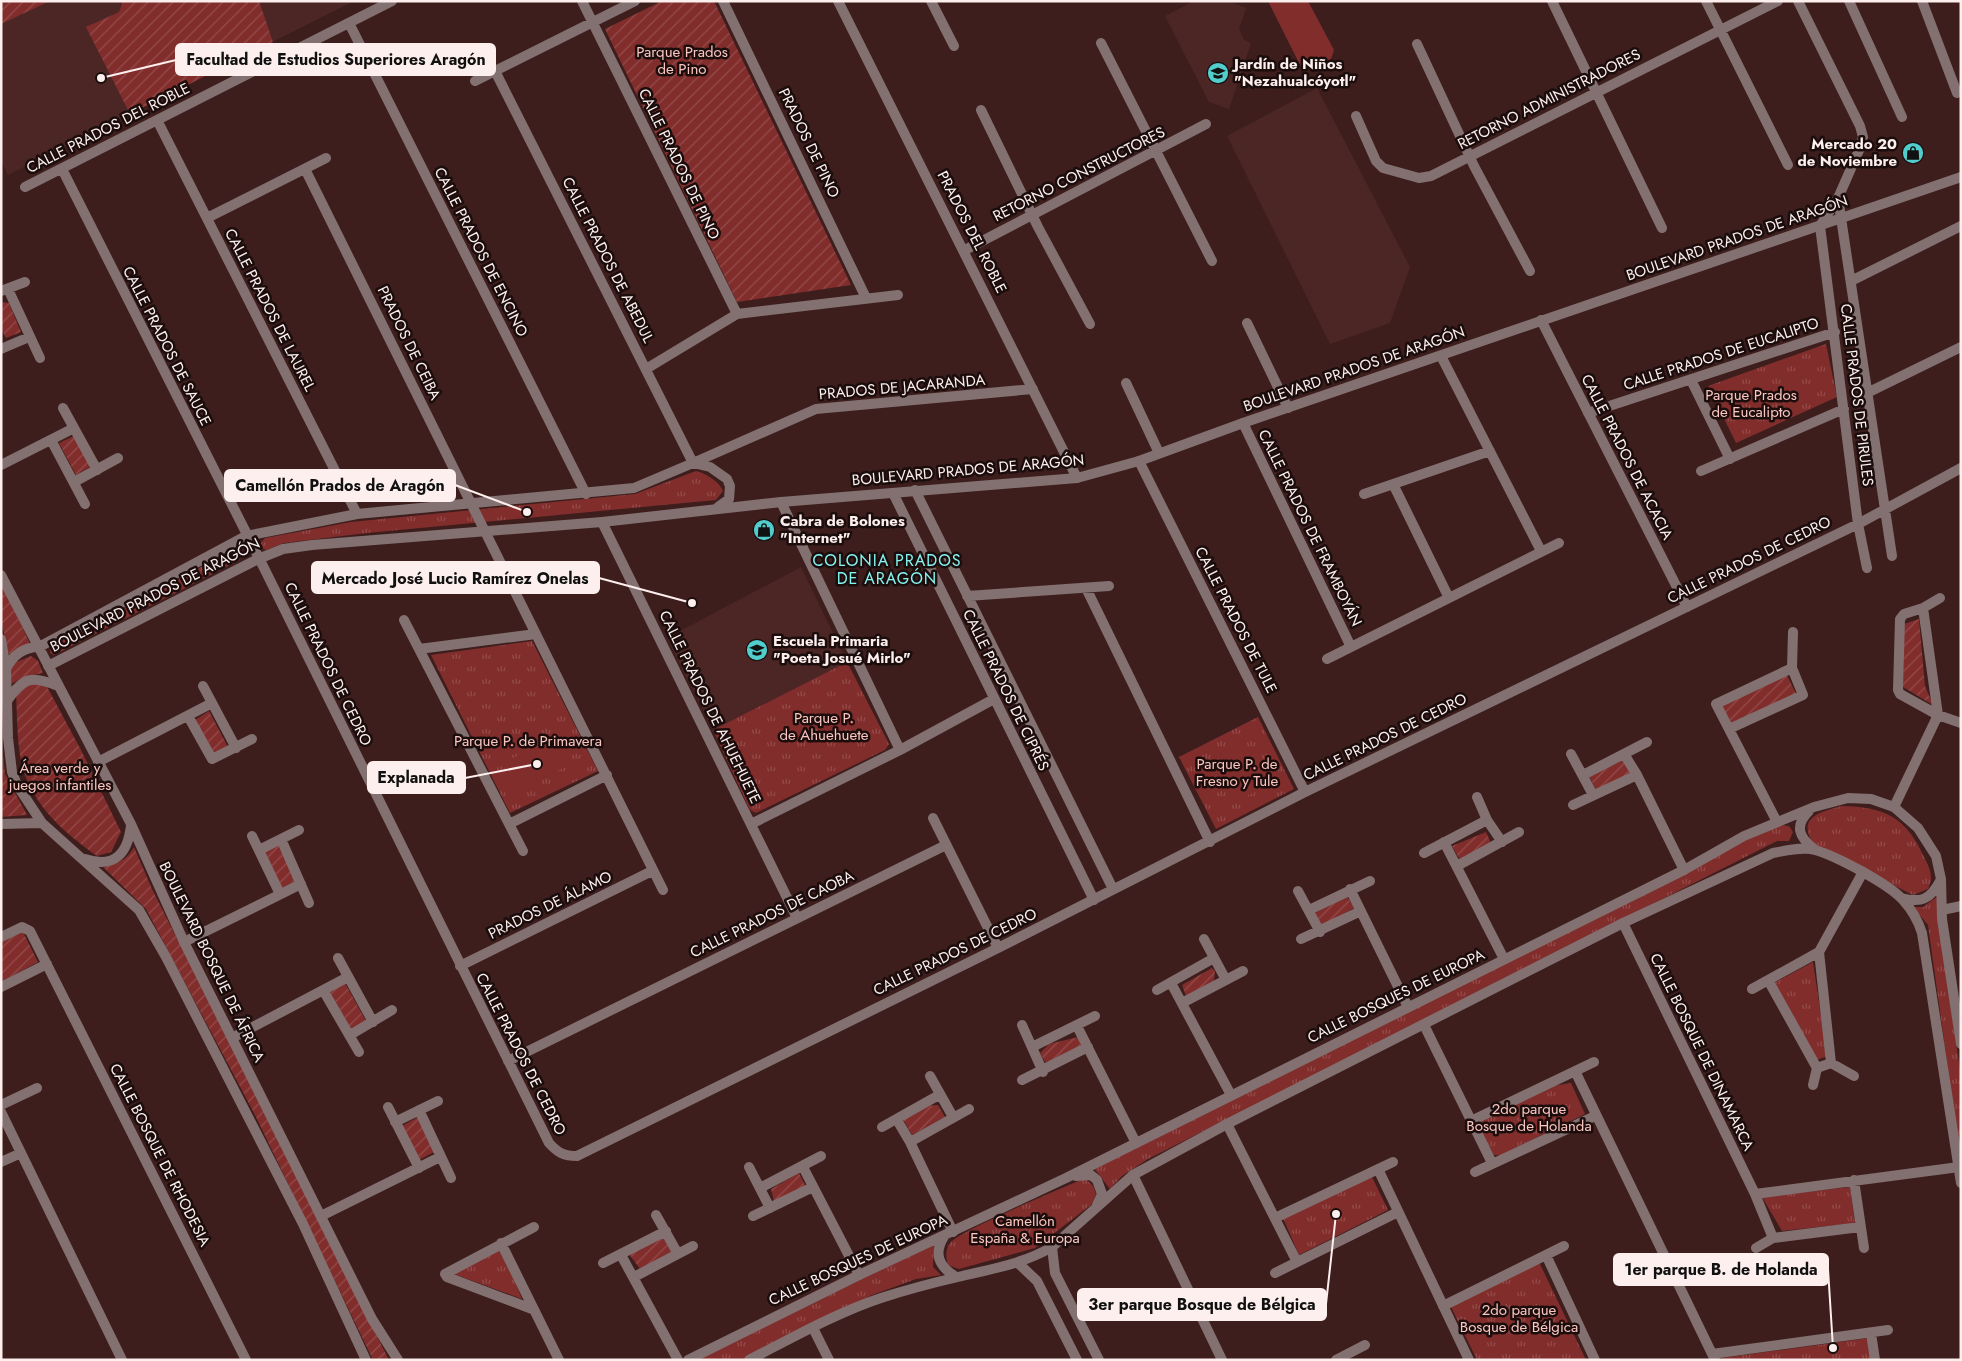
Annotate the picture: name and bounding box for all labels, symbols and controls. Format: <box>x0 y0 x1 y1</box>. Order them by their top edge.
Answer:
park label: Parque Prados de Pino <box>636 41 728 80</box>
street label: RETORNO ADMINISTRADORES <box>1454 43 1644 155</box>
callout: Facultad de Estudios Superiores Aragón <box>176 44 495 75</box>
text: Facultad de Estudios Superiores Aragón <box>186 48 486 71</box>
place label: Jardín de Niños "Nezahualcóyotl" <box>1231 53 1357 92</box>
school or university icon: Jardín de Niños "Nezahualcóyotl" <box>1206 61 1230 85</box>
street label: CALLE PRADOS DEL ROBLE <box>22 77 194 179</box>
street label: PRADOS DE PINO <box>773 84 845 202</box>
street label: CALLE PRADOS DE PINO <box>633 85 725 243</box>
street label: RETORNO CONSTRUCTORES <box>989 121 1169 227</box>
place label: Mercado 20 de Noviembre <box>1797 133 1897 172</box>
shop icon: Mercado 20 de Noviembre <box>1901 141 1925 165</box>
street label: CALLE PRADOS DE ENCINO <box>429 163 533 341</box>
street label: PRADOS DEL ROBLE <box>932 167 1012 297</box>
street label: CALLE PRADOS DE ABEDUL <box>557 173 660 347</box>
street label: BOULEVARD PRADOS DE ARAGÓN <box>1623 190 1851 286</box>
street label: CALLE PRADOS DE LAUREL <box>219 225 321 396</box>
street label: CALLE PRADOS DE SAUCE <box>117 262 217 430</box>
street label: PRADOS DE CEIBA <box>372 282 446 404</box>
street label: CALLE PRADOS DE PIRULES <box>1835 303 1879 487</box>
street label: CALLE PRADOS DE EUCALIPTO <box>1620 312 1822 396</box>
street label: BOULEVARD PRADOS DE ARAGÓN <box>1240 321 1468 417</box>
street label: PRADOS DE JACARANDA <box>818 369 986 405</box>
street label: CALLE PRADOS DE ACACIA <box>1576 370 1678 544</box>
park label: Parque Prados de Eucalipto <box>1705 384 1797 423</box>
street label: CALLE PRADOS DE FRAMBOYÁN <box>1253 426 1367 630</box>
street label: BOULEVARD PRADOS DE ARAGÓN <box>851 449 1085 491</box>
callout: Camellón Prados de Aragón <box>225 470 455 501</box>
text: Camellón Prados de Aragón <box>235 474 445 497</box>
place label: Cabra de Bolones "Internet" <box>780 510 905 549</box>
street label: CALLE PRADOS DE CEDRO <box>1664 511 1835 609</box>
shop icon: Cabra de Bolones "Internet" <box>752 518 776 542</box>
street label: BOULEVARD PRADOS DE ARAGÓN <box>46 532 264 658</box>
street label: CALLE PRADOS DE TULE <box>1189 543 1283 697</box>
district label: COLONIA PRADOS DE ARAGÓN <box>812 549 962 590</box>
callout: Mercado José Lucio Ramírez Onelas <box>312 562 599 593</box>
text: Mercado José Lucio Ramírez Onelas <box>322 567 588 590</box>
street label: CALLE PRADOS DE CEDRO <box>279 579 377 750</box>
street label: CALLE PRADOS DE CIPRÉS <box>957 605 1055 775</box>
street label: CALLE PRADOS DE AHUEHUETE <box>654 607 766 807</box>
place label: Escuela Primaria "Poeta Josué Mirlo" <box>773 630 911 669</box>
school or university icon: Escuela Primaria "Poeta Josué Mirlo" <box>745 638 769 662</box>
street label: CALLE PRADOS DE CEDRO <box>1300 688 1471 786</box>
park label: Parque P. de Ahuehuete <box>780 707 869 746</box>
park label: Parque P. de Primavera <box>454 730 602 752</box>
park label: Parque P. de Fresno y Tule <box>1196 753 1278 792</box>
park label: Área verde y juegos infantiles <box>8 757 111 796</box>
callout: Explanada <box>368 762 465 793</box>
text: Explanada <box>377 766 455 789</box>
street label: BOULEVARD BOSQUE DE ÁFRICA <box>154 858 270 1066</box>
street label: PRADOS DE ÁLAMO <box>484 865 616 945</box>
street label: CALLE PRADOS DE CAOBA <box>686 865 858 963</box>
street label: CALLE PRADOS DE CEDRO <box>870 903 1041 1001</box>
street label: CALLE BOSQUES DE EUROPA <box>1304 943 1488 1049</box>
street label: CALLE BOSQUE DE DINAMARCA <box>1644 949 1760 1155</box>
street label: CALLE PRADOS DE CEDRO <box>470 969 572 1139</box>
street label: CALLE BOSQUE DE RHODESIA <box>104 1060 216 1250</box>
park label: 2do parque Bosque de Holanda <box>1466 1098 1592 1137</box>
street label: CALLE BOSQUES DE EUROPA <box>765 1209 951 1311</box>
park label: Camellón España & Europa <box>970 1210 1080 1249</box>
callout: 1er parque B. de Holanda <box>1614 1254 1828 1285</box>
text: 1er parque B. de Holanda <box>1624 1258 1818 1281</box>
callout: 3er parque Bosque de Bélgica <box>1078 1289 1326 1320</box>
text: 3er parque Bosque de Bélgica <box>1088 1293 1316 1316</box>
park label: 2do parque Bosque de Bélgica <box>1460 1299 1578 1338</box>

